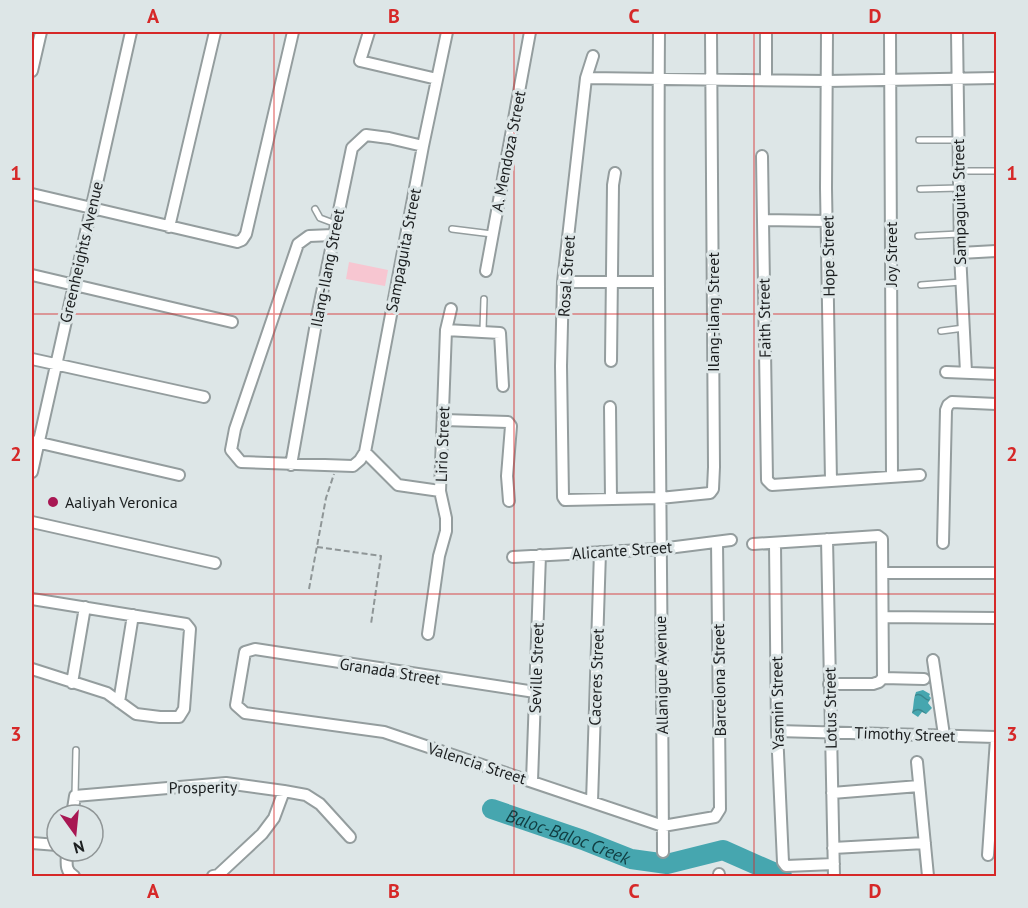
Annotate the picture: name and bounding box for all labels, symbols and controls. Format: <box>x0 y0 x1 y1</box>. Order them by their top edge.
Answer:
text: A <box>147 3 160 29</box>
text: B <box>388 3 400 29</box>
text: C <box>628 3 640 29</box>
text: D <box>869 3 882 29</box>
street label: A. Mendoza Street <box>486 88 530 213</box>
street label: Sampaguita Street <box>948 138 970 265</box>
text: 1 <box>10 160 22 186</box>
text: 1 <box>1006 160 1018 186</box>
street label: Greenheights Avenue <box>55 179 107 325</box>
street label: Sampaguita Street <box>381 186 425 314</box>
street label: Ilang-Ilang Street <box>306 207 348 329</box>
street label: Hope Street <box>817 215 839 297</box>
street label: Joy Street <box>881 221 901 288</box>
street label: Rosal Street <box>553 234 579 318</box>
street label: Ilang-ilang Street <box>703 252 723 372</box>
street label: Faith Street <box>753 277 775 358</box>
street label: Lirio Street <box>431 405 453 482</box>
text: 2 <box>10 441 22 467</box>
text: 2 <box>1006 441 1018 467</box>
place label: Aaliyah Veronica <box>65 492 178 512</box>
marker: Aaliyah Veronica <box>46 495 60 509</box>
street label: Alicante Street <box>571 536 674 563</box>
street label: Allanigue Avenue <box>650 615 672 735</box>
street label: Seville Street <box>524 622 548 714</box>
street label: Barcelona Street <box>708 623 730 737</box>
street label: Caceres Street <box>584 627 608 726</box>
street label: Granada Street <box>338 653 442 689</box>
street label: Yasmin Street <box>766 655 788 750</box>
street label: Lotus Street <box>819 666 841 749</box>
text: 3 <box>10 721 22 747</box>
text: 3 <box>1006 721 1018 747</box>
street label: Timothy Street <box>854 722 956 746</box>
street label: Valencia Street <box>424 737 529 789</box>
street label: Prosperity <box>169 776 238 798</box>
north arrow <box>45 803 105 863</box>
water label: Baloc-Baloc Creek <box>503 803 635 869</box>
text: N <box>71 836 87 859</box>
text: A <box>147 878 160 904</box>
text: B <box>388 878 400 904</box>
text: C <box>628 878 640 904</box>
text: D <box>869 878 882 904</box>

